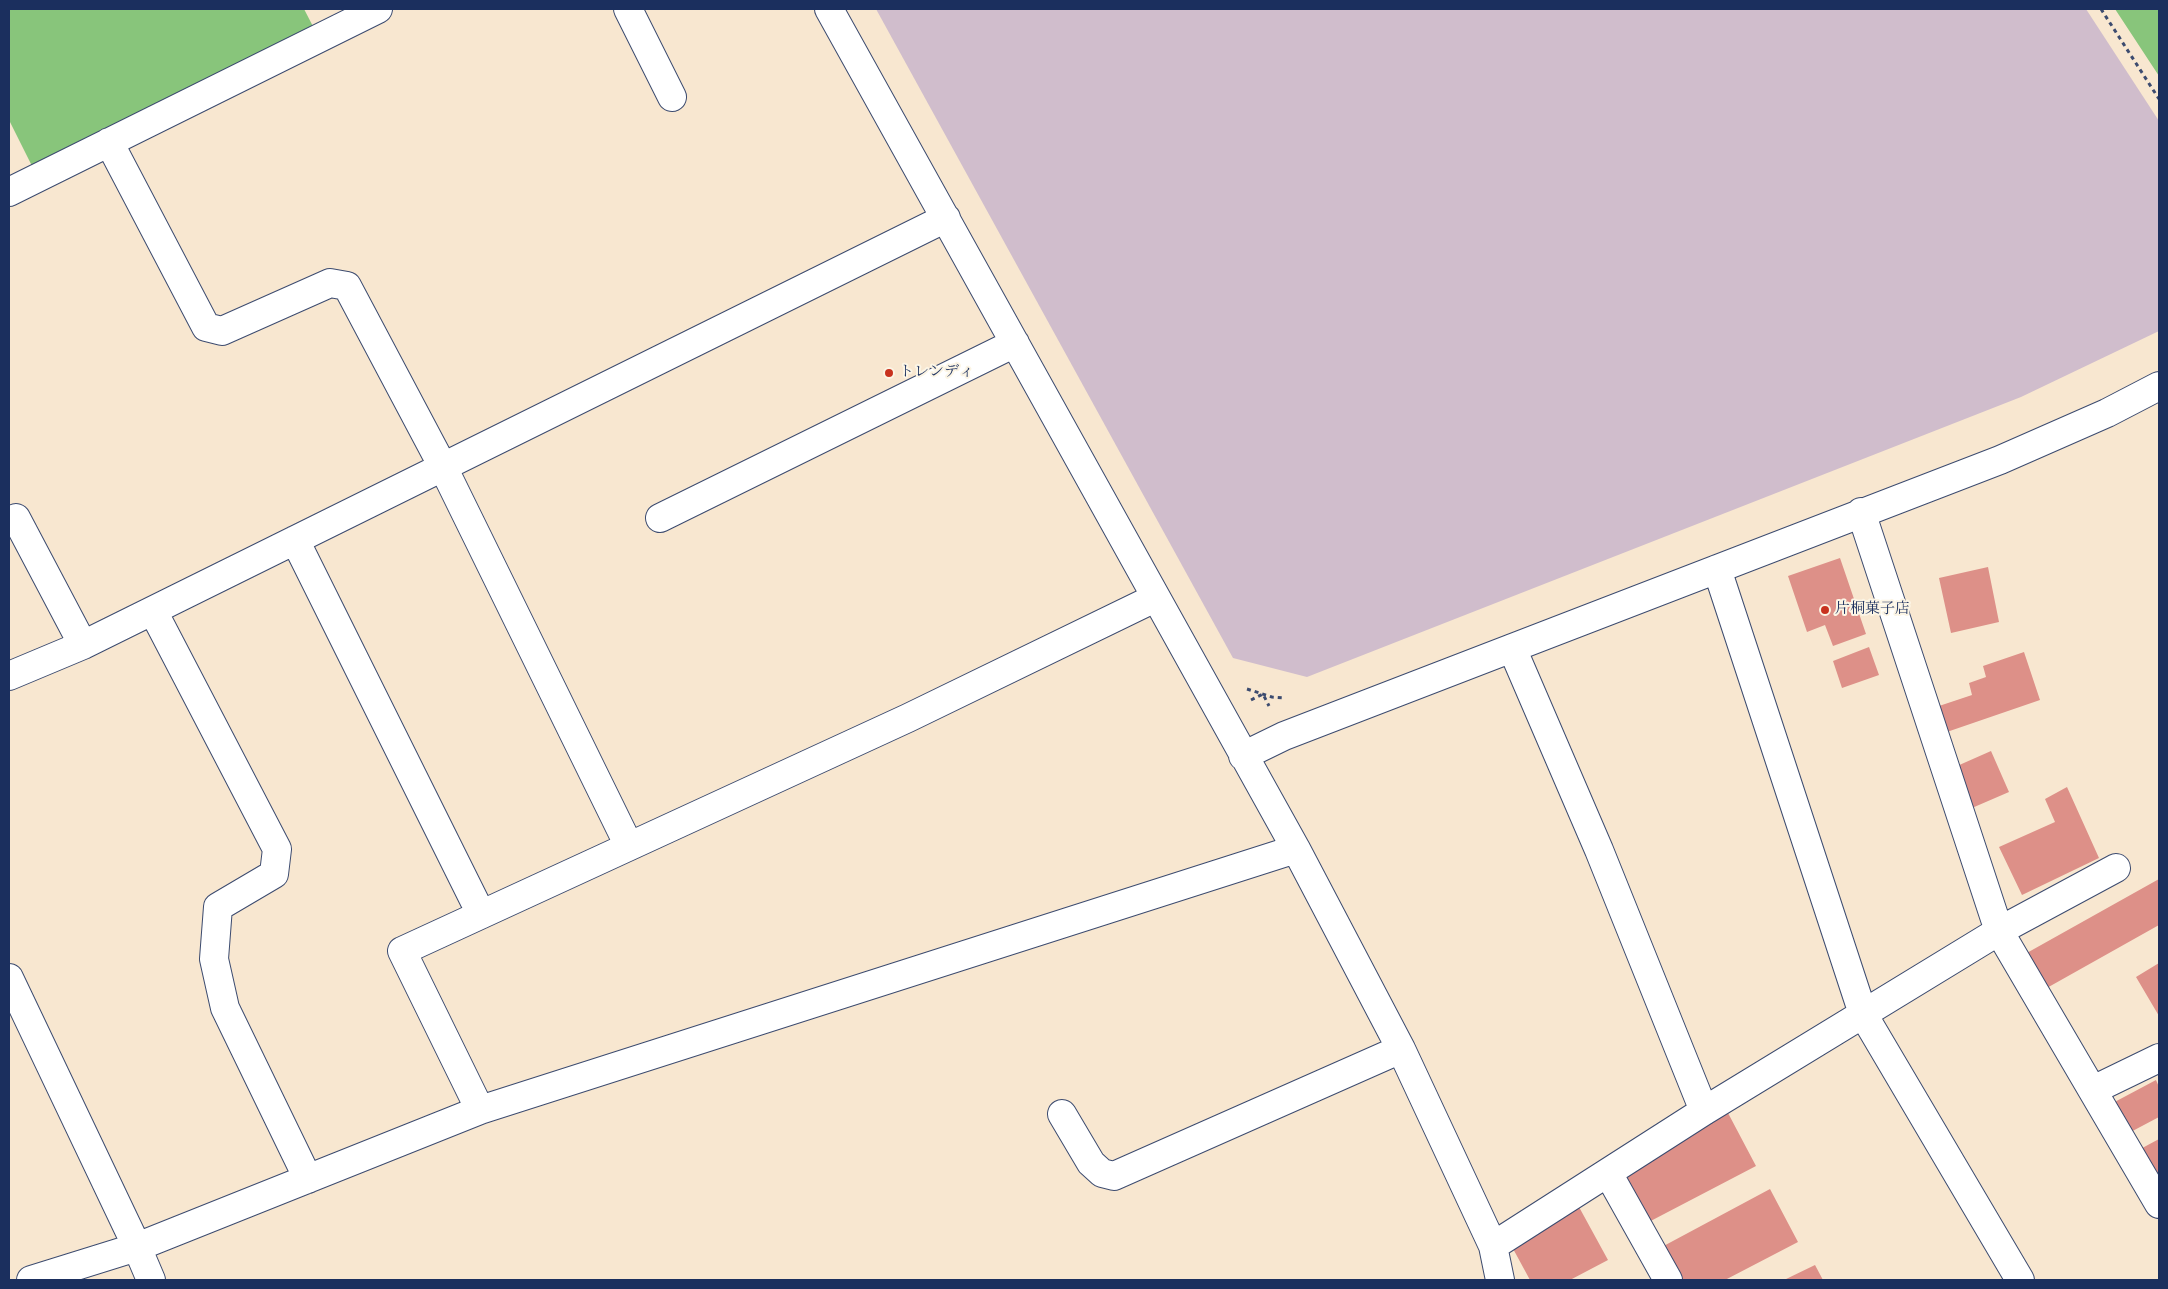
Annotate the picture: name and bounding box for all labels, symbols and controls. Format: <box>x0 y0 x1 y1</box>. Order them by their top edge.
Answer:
place label: トレンディ <box>899 364 974 382</box>
marker: トレンディ <box>883 367 895 379</box>
place label: 片桐菓子店 <box>1835 601 1910 619</box>
marker: 片桐菓子店 <box>1819 604 1831 616</box>

